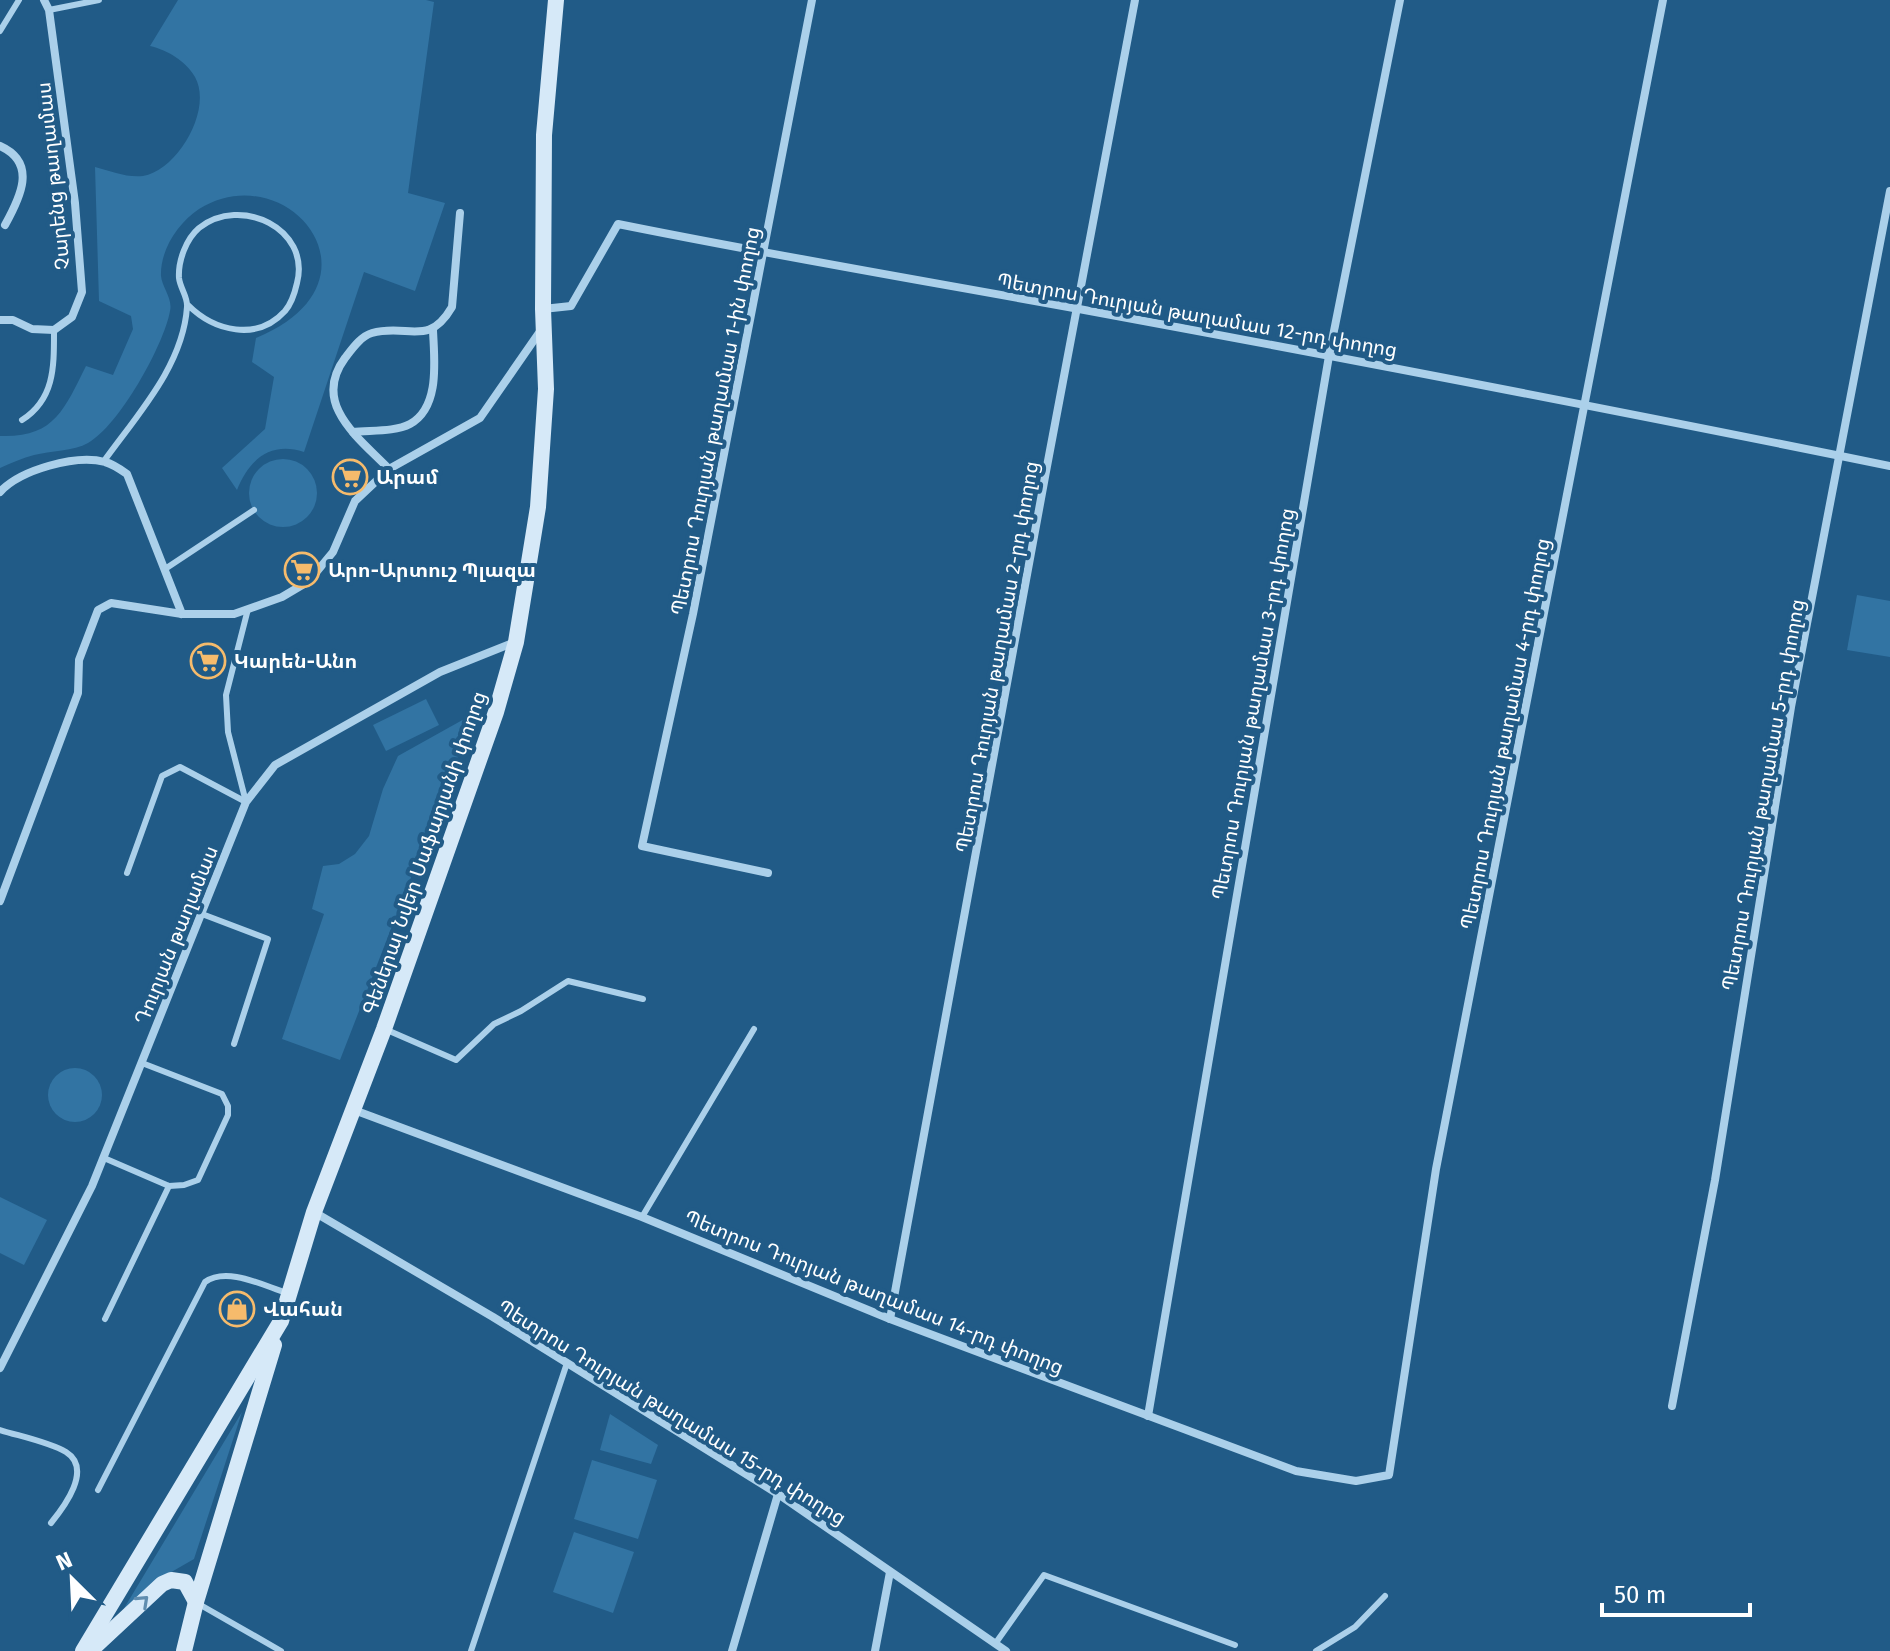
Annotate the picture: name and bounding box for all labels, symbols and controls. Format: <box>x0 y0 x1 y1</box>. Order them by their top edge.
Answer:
street label: Չարենց թաղամաս <box>31 81 75 271</box>
street label: Պետրոս Դուրյան թաղամաս 1-ին փողոց <box>665 225 765 617</box>
street label: Պետրոս Դուրյան թաղամաս 12-րդ փողոց <box>995 268 1399 362</box>
supermarket icon: Արամ <box>331 458 369 496</box>
street label: Պետրոս Դուրյան թաղամաս 2-րդ փողոց <box>951 459 1043 855</box>
place label: Արամ <box>376 465 439 489</box>
street label: Պետրոս Դուրյան թաղամաս 3-րդ փողոց <box>1207 506 1299 902</box>
street label: Պետրոս Դուրյան թաղամաս 4-րդ փողոց <box>1455 536 1555 932</box>
supermarket icon: Արո-Արտուշ Պլազա <box>283 551 321 589</box>
place label: Արո-Արտուշ Պլազա <box>328 558 536 582</box>
street label: Պետրոս Դուրյան թաղամաս 5-րդ փողոց <box>1717 597 1809 993</box>
supermarket icon: Կարեն-Անո <box>189 642 227 680</box>
place label: Կարեն-Անո <box>234 649 357 673</box>
street label: Գեներալ Նվեր Սաֆարյանի փողոց <box>357 688 491 1018</box>
street label: Դուրյան թաղամաս <box>129 842 223 1028</box>
street label: Պետրոս Դուրյան թաղամաս 14-րդ փողոց <box>681 1205 1067 1379</box>
shop icon: Վահան <box>218 1290 256 1328</box>
street label: Պետրոս Դուրյան թաղամաս 15-րդ փողոց <box>493 1294 851 1530</box>
place label: Վահան <box>263 1297 343 1321</box>
north arrow <box>32 1539 112 1619</box>
text: N <box>52 1546 76 1576</box>
scale bar <box>1602 1567 1750 1617</box>
text: 50 m <box>1614 1581 1666 1609</box>
one-way arrow <box>133 1596 148 1610</box>

